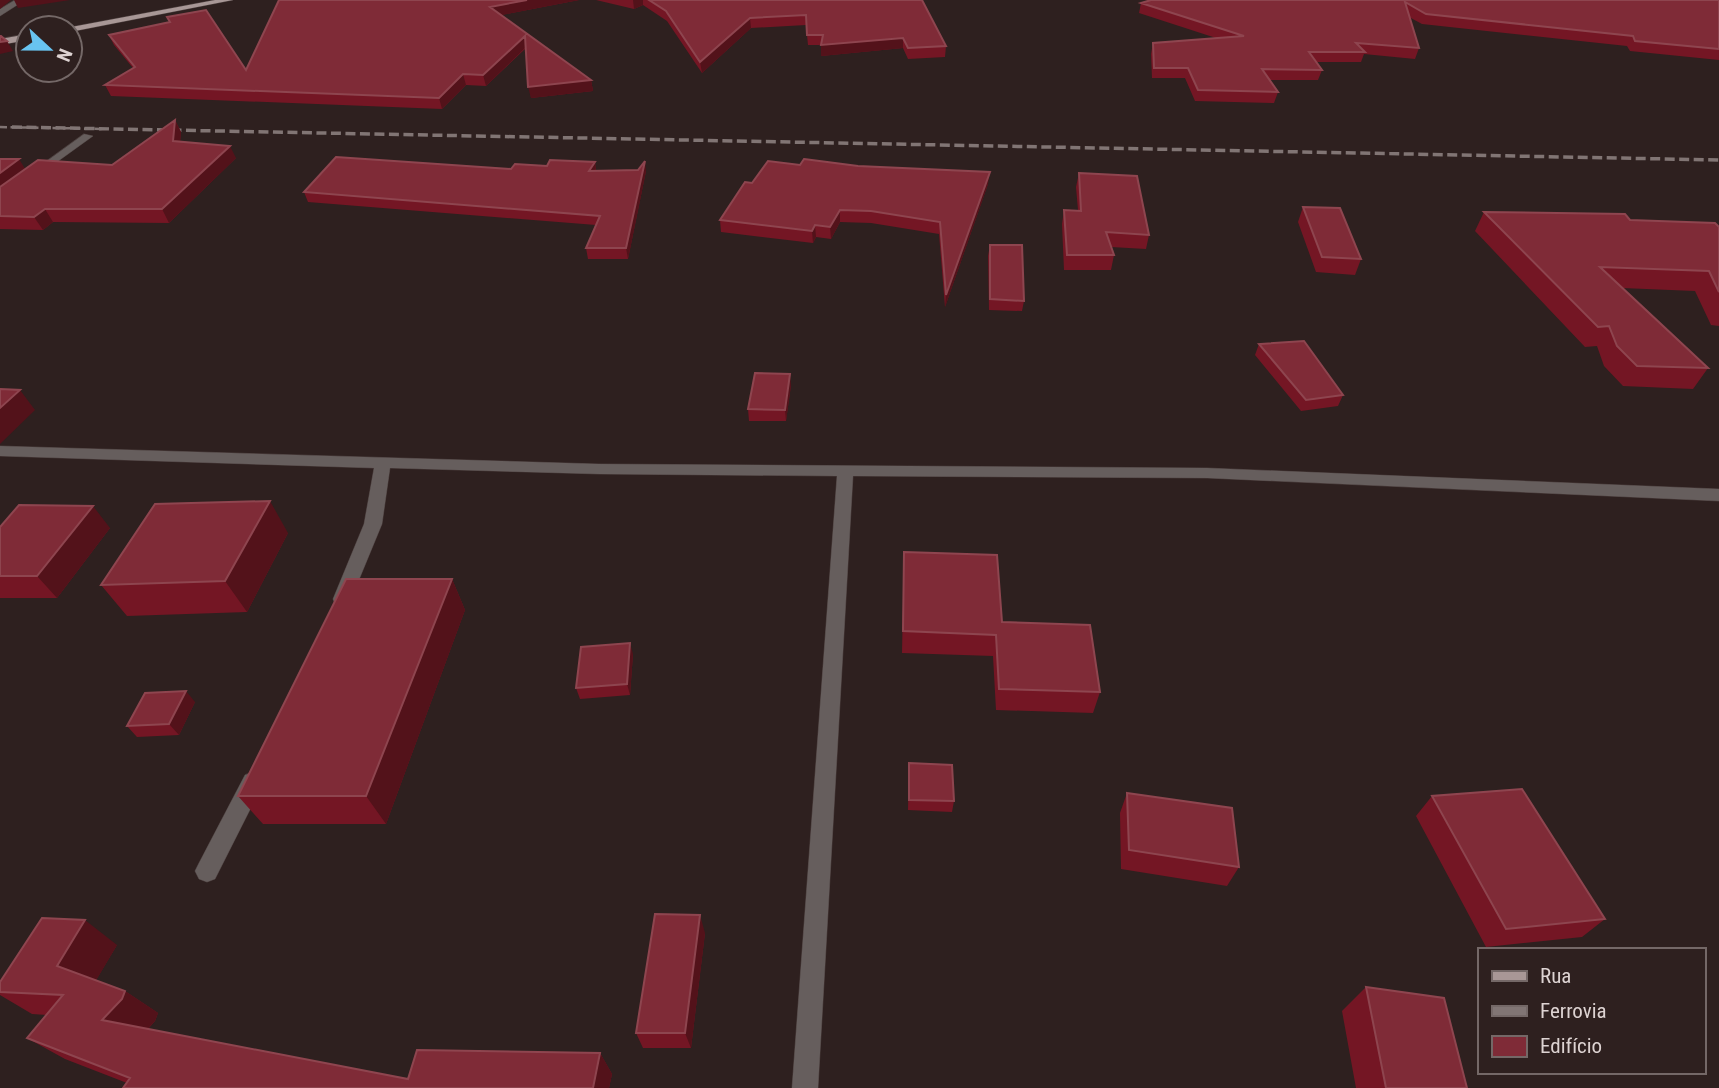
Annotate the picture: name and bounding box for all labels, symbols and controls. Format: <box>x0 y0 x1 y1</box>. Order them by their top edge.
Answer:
north arrow <box>14 14 84 84</box>
text: N <box>51 45 77 65</box>
legend <box>1478 948 1705 1074</box>
text: Rua <box>1540 964 1571 988</box>
text: Ferrovia <box>1540 999 1607 1023</box>
text: Edifício <box>1540 1034 1602 1058</box>

